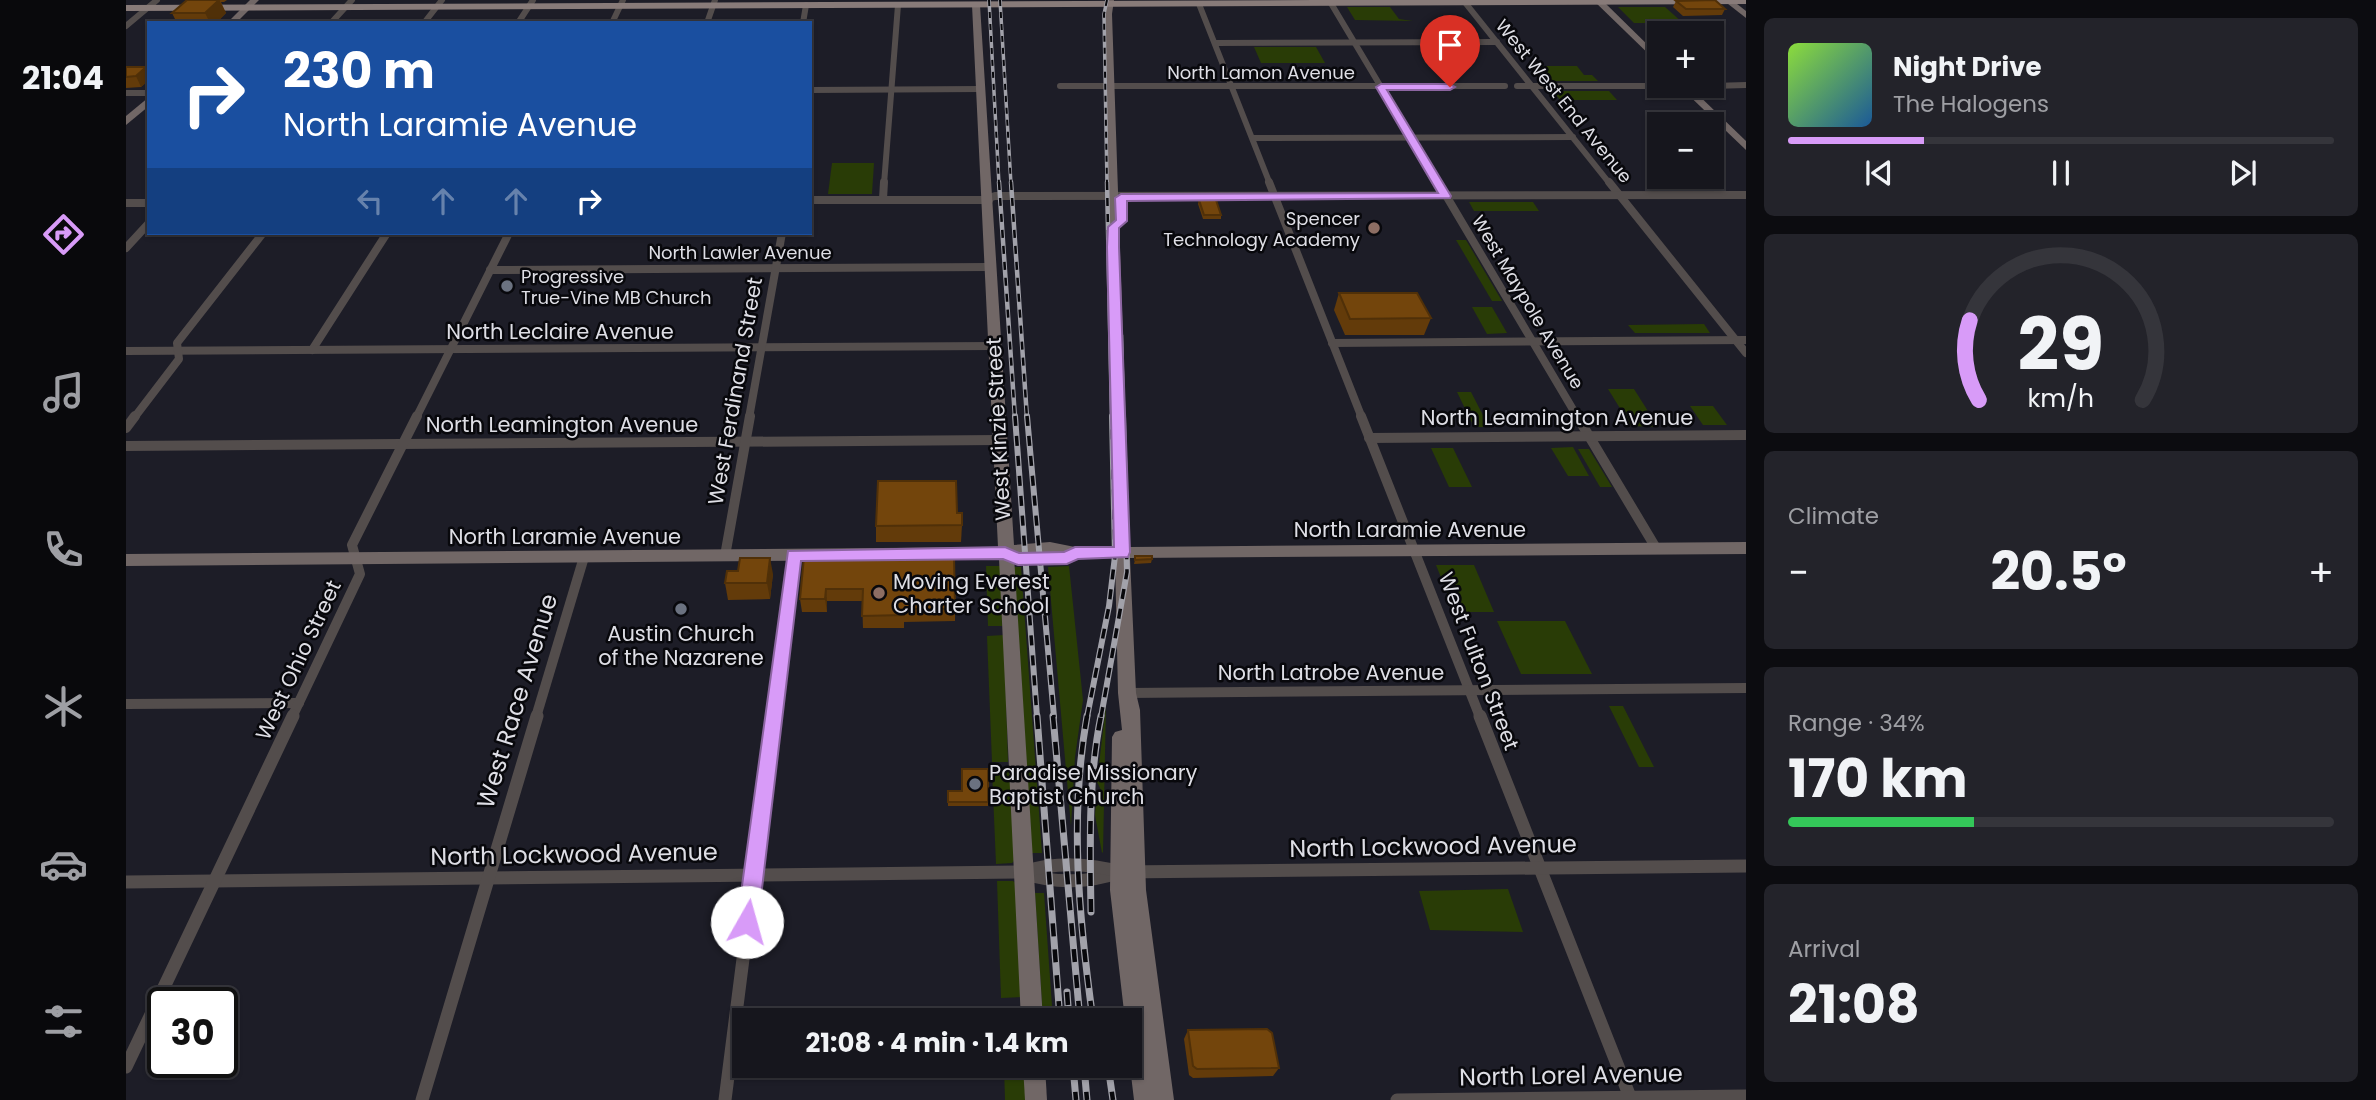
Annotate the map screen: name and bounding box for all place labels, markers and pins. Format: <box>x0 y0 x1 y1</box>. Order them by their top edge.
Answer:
pin <box>1420 15 1480 87</box>
place label: Spencer Technology Academy <box>1163 206 1360 252</box>
marker: Spencer Technology Academy <box>1366 220 1382 236</box>
place label: Progressive True-Vine MB Church <box>521 264 712 310</box>
marker: Progressive True-Vine MB Church <box>499 278 515 294</box>
place label: Moving Everest Charter School <box>893 567 1050 620</box>
marker: Moving Everest Charter School <box>871 585 887 601</box>
marker: Austin Church of the Nazarene <box>673 601 689 617</box>
place label: Austin Church of the Nazarene <box>598 619 764 672</box>
place label: Paradise Missionary Baptist Church <box>989 758 1198 811</box>
marker: Paradise Missionary Baptist Church <box>967 776 983 792</box>

